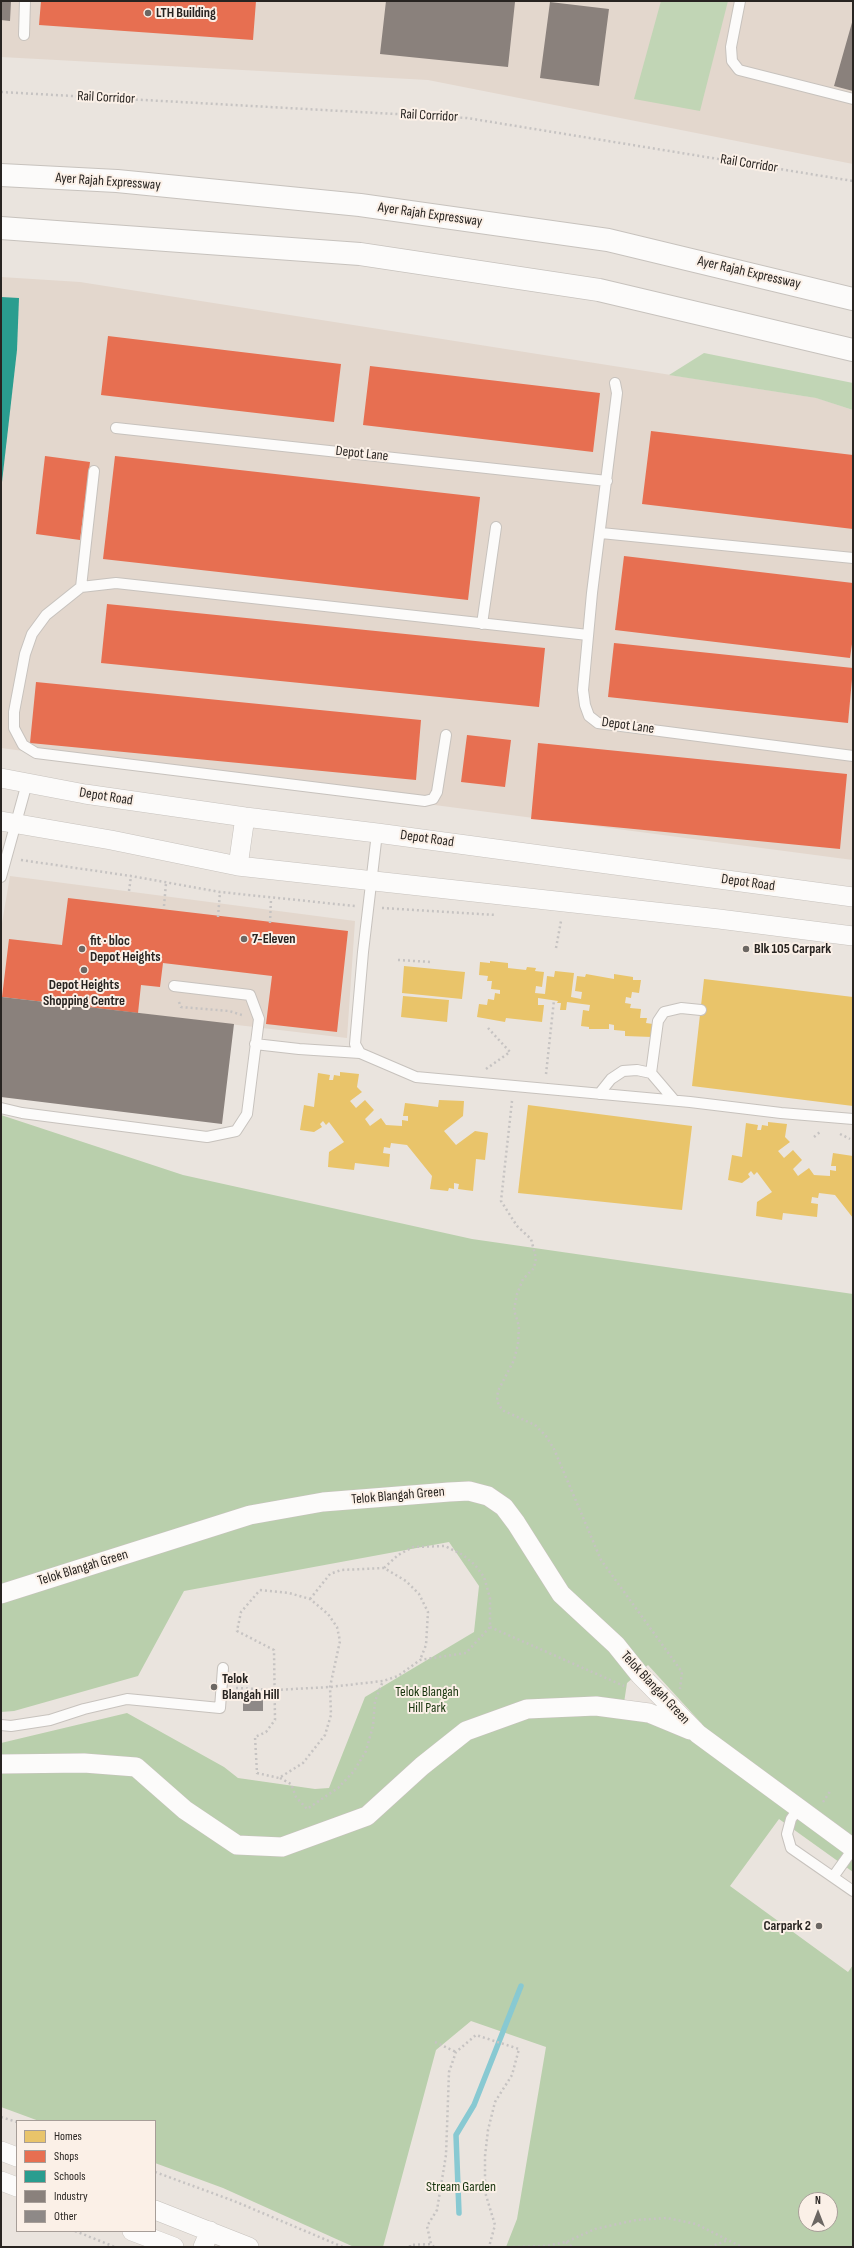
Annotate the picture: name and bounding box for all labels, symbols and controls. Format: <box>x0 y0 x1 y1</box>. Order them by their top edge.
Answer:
place label: LTH Building <box>156 5 216 21</box>
marker: LTH Building <box>143 8 153 18</box>
street label: Rail Corridor <box>77 88 135 108</box>
street label: Rail Corridor <box>400 106 458 126</box>
street label: Rail Corridor <box>719 151 779 177</box>
street label: Ayer Rajah Expressway <box>55 170 161 194</box>
street label: Ayer Rajah Expressway <box>377 199 483 231</box>
street label: Ayer Rajah Expressway <box>696 253 802 293</box>
street label: Depot Lane <box>335 443 389 465</box>
street label: Depot Lane <box>601 714 655 738</box>
street label: Depot Road <box>78 784 134 810</box>
street label: Depot Road <box>399 827 455 851</box>
street label: Depot Road <box>720 871 776 895</box>
place label: 7-Eleven <box>252 931 295 947</box>
place label: fit · bloc Depot Heights <box>90 933 161 966</box>
marker: 7-Eleven <box>239 934 249 944</box>
place label: Blk 105 Carpark <box>754 941 831 957</box>
marker: fit · bloc Depot Heights <box>77 944 87 954</box>
marker: Blk 105 Carpark <box>741 944 751 954</box>
marker: Depot Heights Shopping Centre <box>79 965 89 975</box>
place label: Depot Heights Shopping Centre <box>43 977 125 1010</box>
street label: Telok Blangah Green <box>351 1484 445 1508</box>
street label: Telok Blangah Green <box>36 1546 130 1590</box>
street label: Telok Blangah Green <box>617 1648 693 1728</box>
place label: Telok Blangah Hill <box>222 1671 279 1704</box>
marker: Telok Blangah Hill <box>209 1682 219 1692</box>
park label: Telok Blangah Hill Park <box>395 1684 459 1716</box>
place label: Carpark 2 <box>764 1918 811 1934</box>
marker: Carpark 2 <box>814 1921 824 1931</box>
legend <box>16 2120 156 2232</box>
text: Homes <box>54 2129 82 2144</box>
text: Shops <box>54 2149 79 2164</box>
text: Schools <box>54 2169 86 2184</box>
park label: Stream Garden <box>426 2179 496 2195</box>
text: Industry <box>54 2189 88 2204</box>
north arrow <box>798 2192 838 2232</box>
text: N <box>815 2194 821 2207</box>
text: Other <box>54 2209 77 2224</box>

